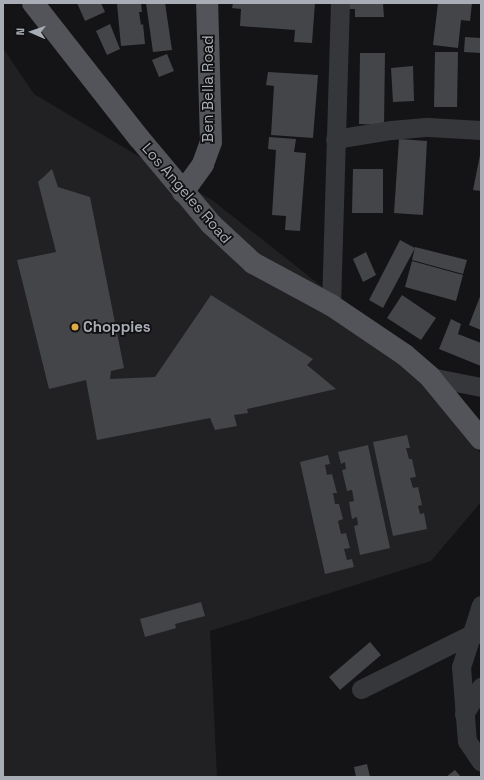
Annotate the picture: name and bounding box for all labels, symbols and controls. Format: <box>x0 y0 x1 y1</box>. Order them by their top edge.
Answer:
north arrow <box>12 12 52 52</box>
text: N <box>13 28 27 36</box>
street label: Ben Bella Road <box>199 35 217 143</box>
street label: Los Angeles Road <box>138 139 236 247</box>
place label: Choppies <box>83 318 151 336</box>
marker: Choppies <box>70 322 80 332</box>

